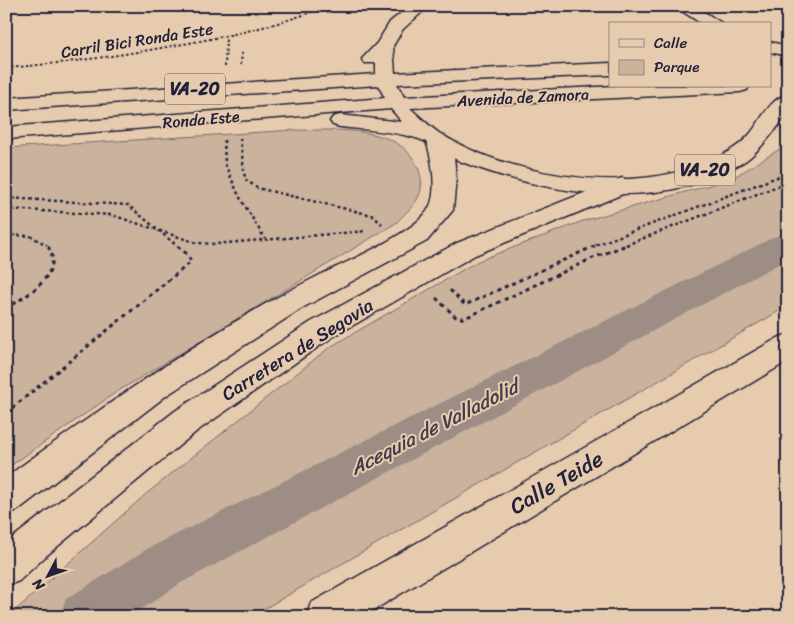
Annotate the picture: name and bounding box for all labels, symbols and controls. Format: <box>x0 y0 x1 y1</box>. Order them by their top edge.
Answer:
street label: Carril Bici Ronda Este <box>59 14 215 67</box>
legend <box>609 22 772 88</box>
text: Calle <box>654 30 687 56</box>
text: Parque <box>654 54 699 80</box>
road number: VA-20 <box>165 74 225 105</box>
street label: Avenida de Zamora <box>455 80 590 115</box>
street label: Ronda Este <box>161 102 241 137</box>
road number: VA-20 <box>675 154 735 186</box>
street label: Carretera de Segovia <box>215 289 380 410</box>
water label: Acequia de Valladolid <box>343 367 529 485</box>
street label: Calle Teide <box>502 440 611 525</box>
north arrow <box>22 550 72 600</box>
text: N <box>26 572 52 597</box>

